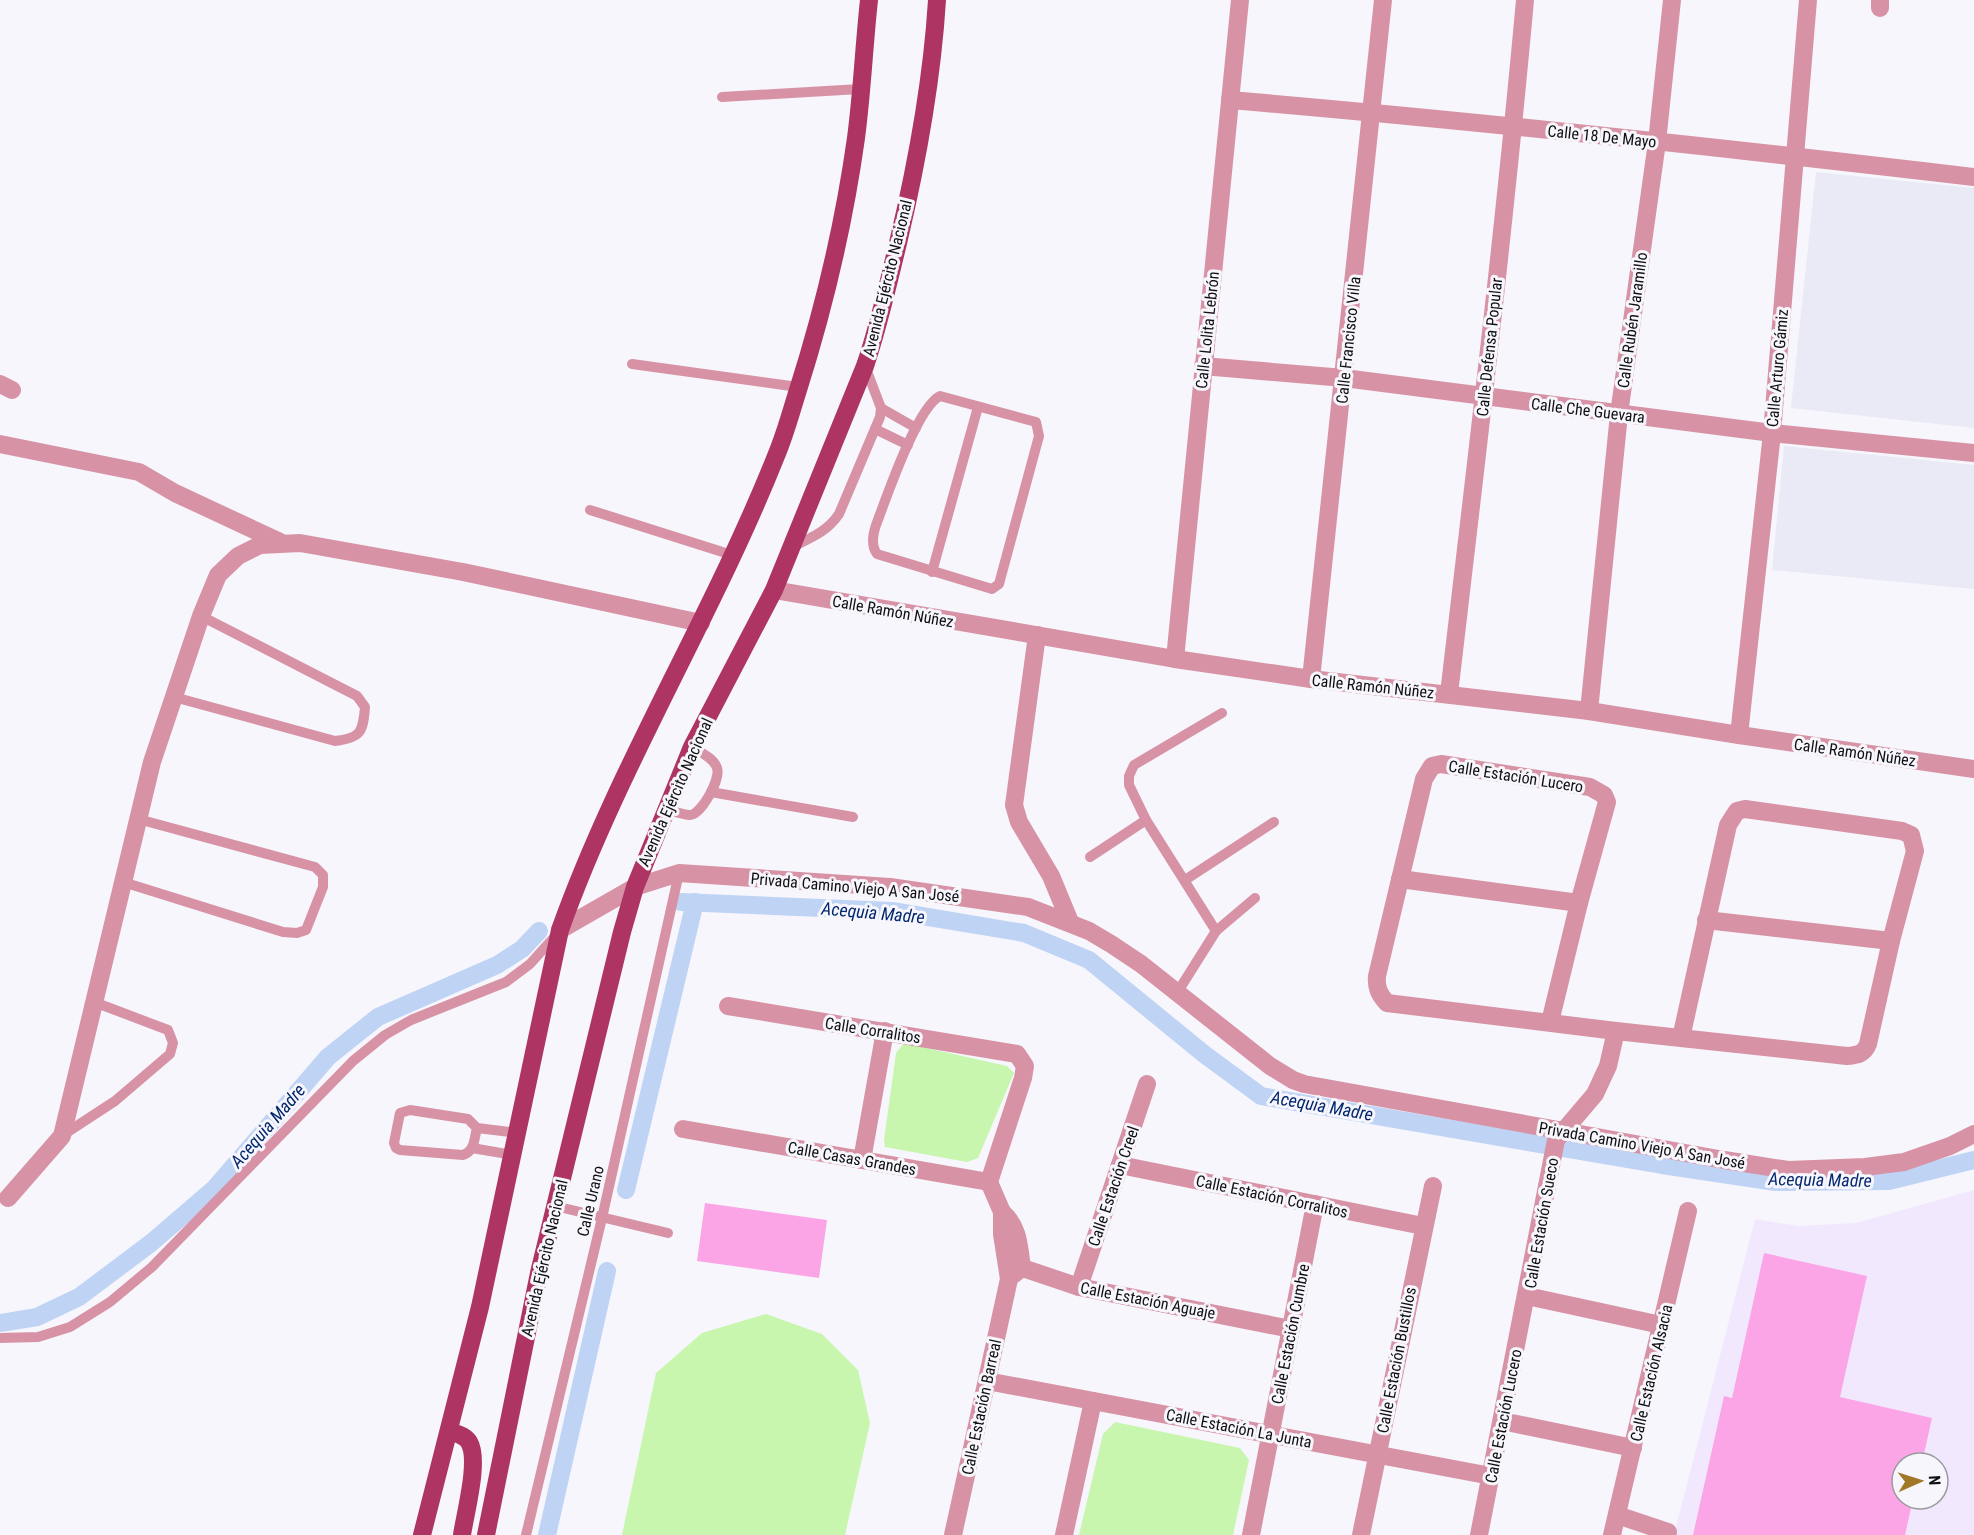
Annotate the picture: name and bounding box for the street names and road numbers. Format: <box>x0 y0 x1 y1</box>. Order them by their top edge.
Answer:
street label: Calle 18 De Mayo <box>1547 121 1657 152</box>
street label: Avenida Ejército Nacional <box>859 198 916 358</box>
street label: Calle Rubén Jaramillo <box>1614 251 1651 389</box>
street label: Calle Lolita Lebrón <box>1192 270 1223 390</box>
street label: Calle Francisco Villa <box>1332 275 1365 405</box>
street label: Calle Defensa Popular <box>1473 277 1506 417</box>
street label: Calle Arturo Gámiz <box>1763 308 1792 428</box>
street label: Calle Che Guevara <box>1530 394 1646 427</box>
street label: Calle Ramón Núñez <box>831 591 955 632</box>
street label: Calle Ramón Núñez <box>1311 671 1435 702</box>
street label: Avenida Ejército Nacional <box>634 715 717 869</box>
street label: Calle Ramón Núñez <box>1793 735 1917 770</box>
street label: Calle Estación Lucero <box>1447 756 1585 797</box>
street label: Privada Camino Viejo A San José <box>750 869 960 906</box>
street label: Calle Corralitos <box>824 1014 922 1047</box>
street label: Privada Camino Viejo A San José <box>1537 1118 1747 1173</box>
street label: Calle Estación Creel <box>1084 1124 1143 1249</box>
street label: Calle Casas Grandes <box>786 1138 918 1179</box>
street label: Calle Estación Sueco <box>1521 1156 1562 1290</box>
street label: Calle Urano <box>573 1164 608 1238</box>
street label: Calle Estación Corralitos <box>1194 1171 1350 1222</box>
street label: Avenida Ejército Nacional <box>517 1178 572 1339</box>
street label: Calle Estación Cumbre <box>1268 1262 1313 1406</box>
street label: Calle Estación Aguaje <box>1079 1278 1217 1323</box>
street label: Calle Estación Bustillos <box>1373 1286 1420 1435</box>
street label: Calle Estación Alsacia <box>1626 1303 1676 1443</box>
street label: Calle Estación Barreal <box>958 1338 1005 1477</box>
street label: Calle Estación Lucero <box>1481 1348 1526 1485</box>
street label: Calle Estación La Junta <box>1164 1405 1313 1452</box>

